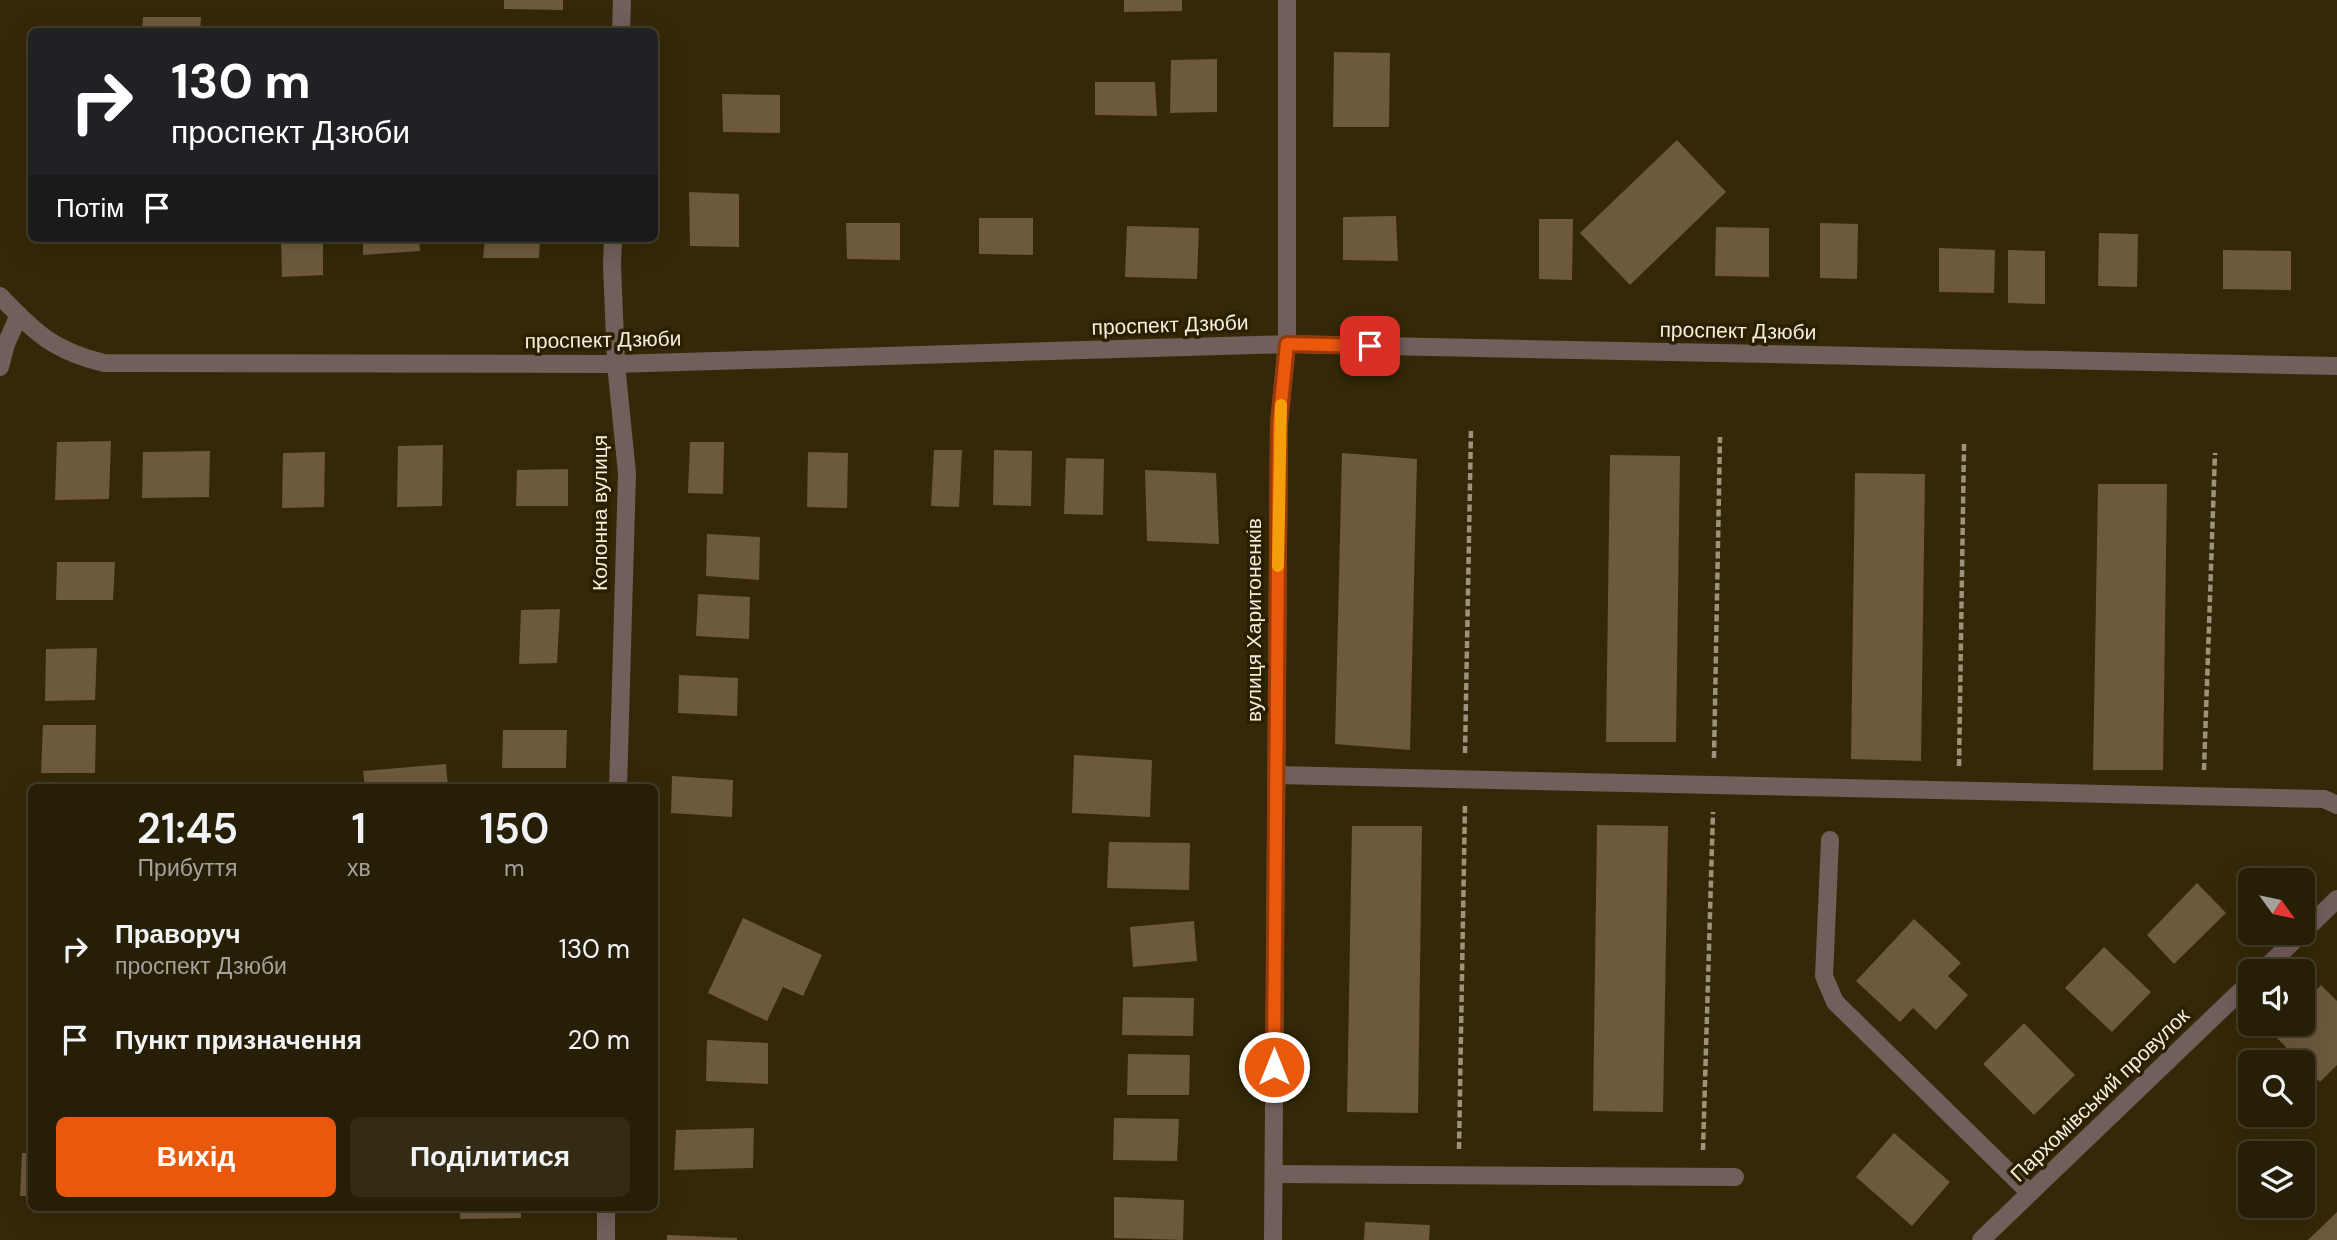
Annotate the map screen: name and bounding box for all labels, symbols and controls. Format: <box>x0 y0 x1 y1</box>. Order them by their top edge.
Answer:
text: 130 m <box>171 49 311 113</box>
icon: right <box>56 56 147 147</box>
text: проспект Дзюби <box>171 111 410 153</box>
icon: arrive <box>138 189 176 227</box>
text: Потім <box>56 191 124 225</box>
street label: проспект Дзюби <box>1091 308 1249 342</box>
pin <box>1340 316 1400 376</box>
street label: проспект Дзюби <box>1659 316 1817 346</box>
street label: проспект Дзюби <box>524 325 682 355</box>
icon: arrive <box>1351 327 1389 365</box>
street label: Колонна вулиця <box>586 435 614 591</box>
street label: вулиця Харитоненків <box>1240 518 1268 722</box>
text: 21:45 <box>137 801 238 856</box>
text: 1 <box>352 801 366 856</box>
text: 150 <box>479 801 549 856</box>
text: Прибуття <box>138 853 237 883</box>
text: хв <box>347 853 371 883</box>
text: m <box>504 853 525 883</box>
north arrow <box>2238 868 2315 945</box>
map controls <box>2238 868 2315 1218</box>
text: Праворуч <box>115 917 241 951</box>
icon: right <box>56 930 94 968</box>
text: 130 m <box>559 932 630 966</box>
text: проспект Дзюби <box>115 951 287 981</box>
button: sound <box>2238 959 2315 1036</box>
street label: Пархомівський провулок <box>2004 1001 2196 1188</box>
icon: arrive <box>56 1021 94 1059</box>
text: Пункт призначення <box>115 1023 362 1057</box>
text: 20 m <box>567 1023 630 1057</box>
position arrow <box>1237 1030 1311 1104</box>
button: search <box>2238 1050 2315 1127</box>
button: Вихід <box>56 1117 336 1197</box>
button: Поділитися <box>350 1117 630 1197</box>
button: layers <box>2238 1141 2315 1218</box>

